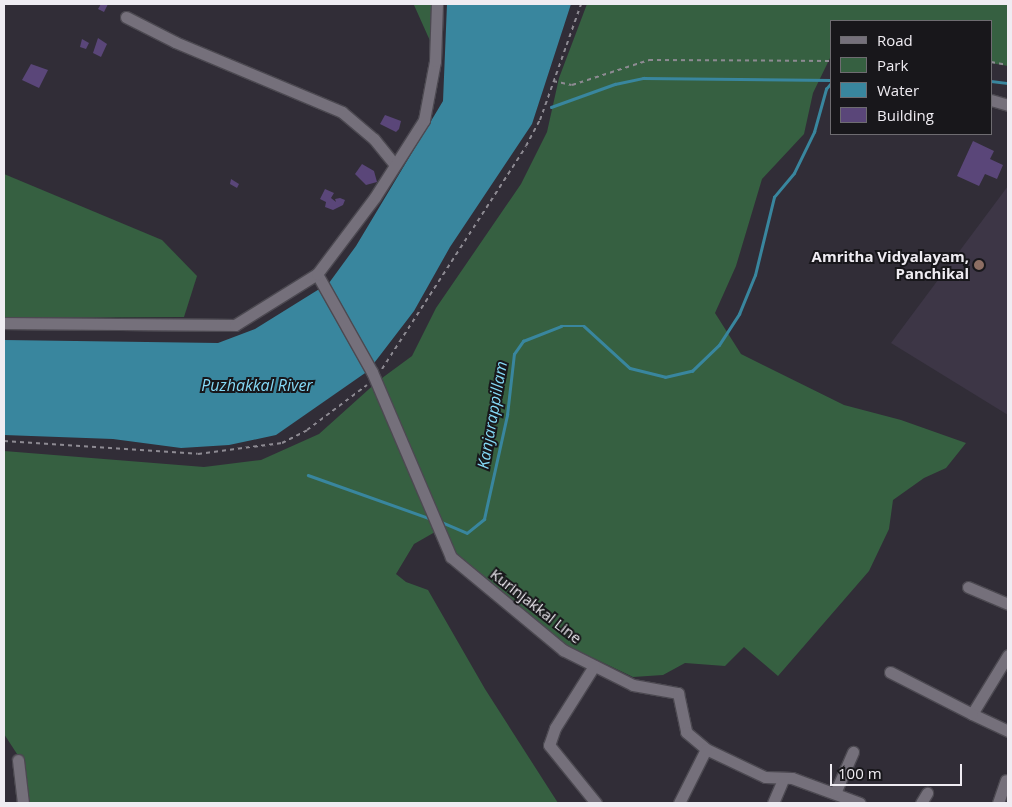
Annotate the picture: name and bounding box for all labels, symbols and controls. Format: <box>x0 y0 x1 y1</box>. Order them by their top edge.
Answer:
legend <box>830 20 992 135</box>
text: Road <box>877 30 913 50</box>
text: Park <box>877 55 908 75</box>
text: Water <box>877 80 919 100</box>
text: Building <box>877 105 934 125</box>
place label: Amritha Vidyalayam, Panchikal <box>812 247 969 282</box>
marker: Amritha Vidyalayam, Panchikal <box>973 259 985 271</box>
water label: Kanjarappillam <box>473 360 511 470</box>
water label: Puzhakkal River <box>201 375 313 395</box>
street label: Kurinjakkal Line <box>487 565 585 647</box>
scale bar <box>832 754 964 786</box>
text: 100 m <box>838 763 882 783</box>

